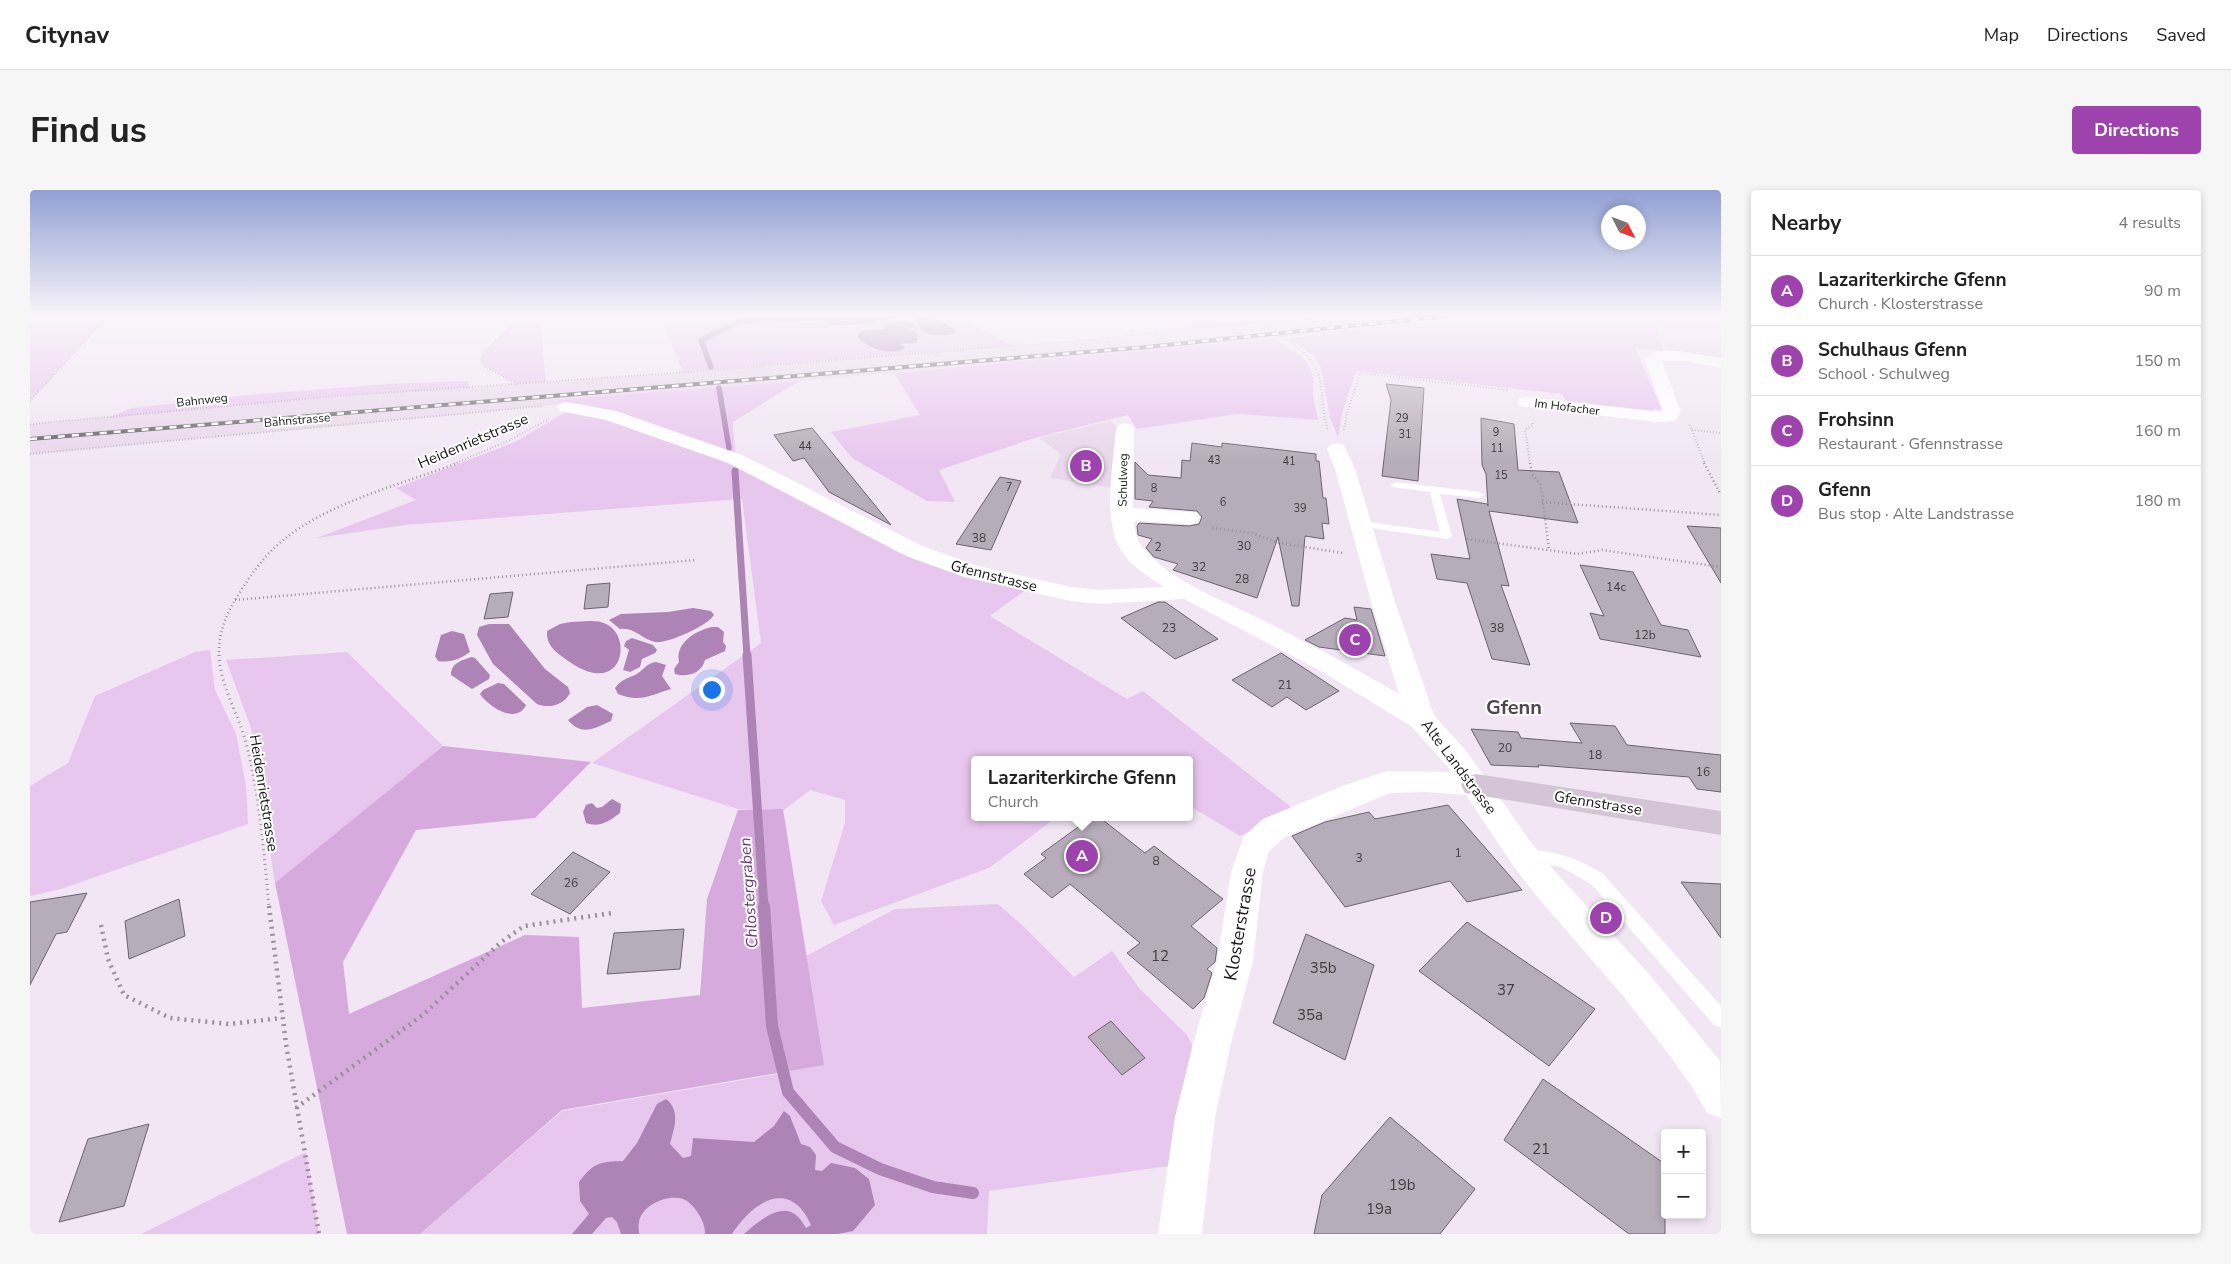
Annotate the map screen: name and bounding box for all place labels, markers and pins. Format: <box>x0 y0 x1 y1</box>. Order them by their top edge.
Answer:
pin: B <box>1070 447 1102 485</box>
pin: C <box>1339 621 1371 659</box>
pin: A <box>1066 837 1098 875</box>
pin: D <box>1590 899 1622 937</box>

